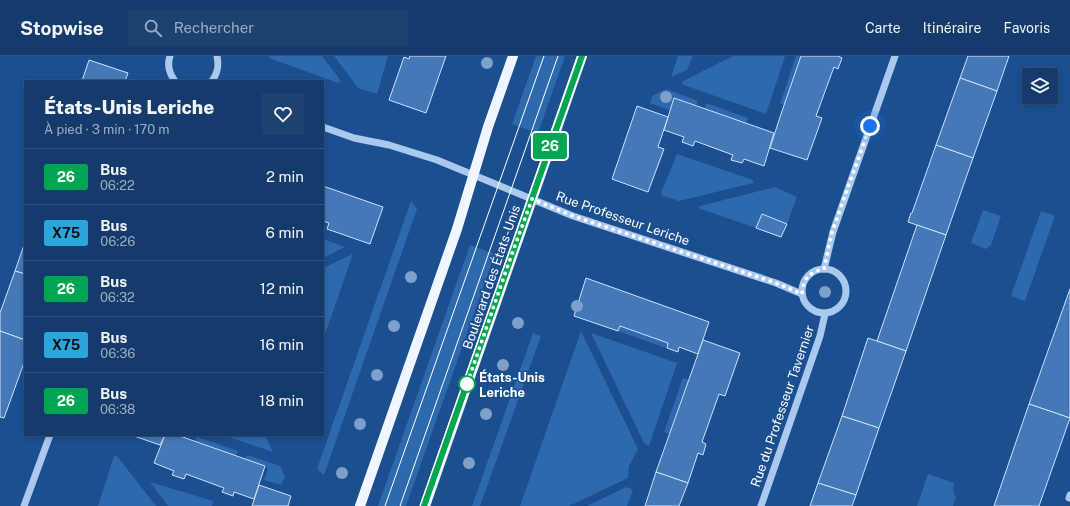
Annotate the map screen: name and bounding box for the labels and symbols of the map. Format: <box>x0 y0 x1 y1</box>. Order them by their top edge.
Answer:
your location <box>860 116 880 136</box>
line badge: 26 <box>532 133 568 159</box>
street label: Rue Professeur Leriche <box>554 189 692 248</box>
street label: Boulevard des États-Unis <box>459 203 523 351</box>
street label: Rue du Professeur Tavernier <box>748 323 817 489</box>
place label: États-Unis Leriche <box>479 369 545 400</box>
marker: États-Unis Leriche <box>458 375 476 393</box>

